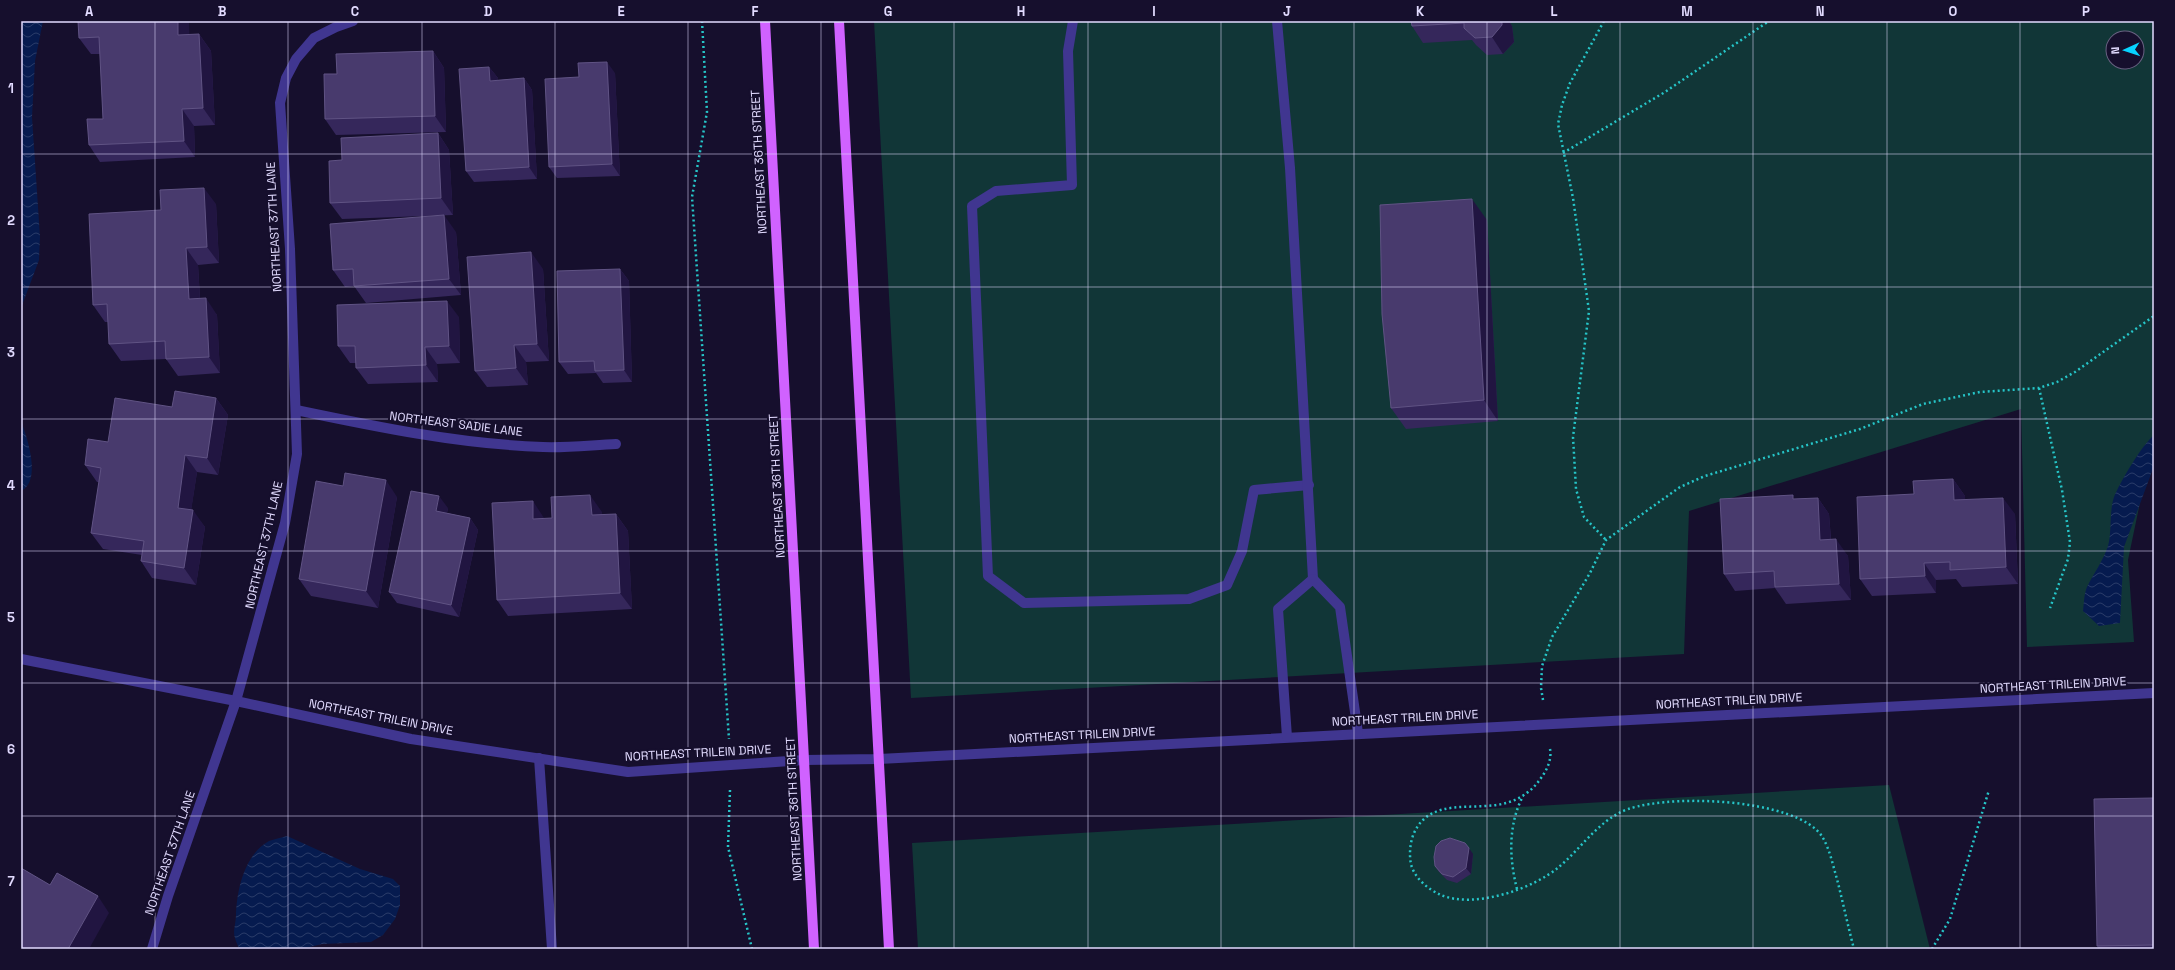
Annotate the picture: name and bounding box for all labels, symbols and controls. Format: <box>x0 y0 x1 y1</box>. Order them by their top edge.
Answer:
text: A <box>85 3 94 20</box>
text: B <box>218 3 227 20</box>
text: C <box>351 3 359 20</box>
text: D <box>484 3 493 20</box>
text: E <box>617 3 625 20</box>
text: F <box>752 3 759 20</box>
text: G <box>884 3 892 20</box>
text: H <box>1017 3 1025 20</box>
text: I <box>1152 3 1156 20</box>
text: J <box>1283 3 1291 20</box>
text: K <box>1416 3 1425 20</box>
text: L <box>1550 3 1558 20</box>
text: M <box>1681 3 1693 20</box>
text: N <box>1816 3 1824 20</box>
text: O <box>1949 3 1958 20</box>
text: P <box>2082 3 2090 20</box>
north arrow <box>2105 30 2145 70</box>
text: N <box>2108 46 2122 55</box>
text: 1 <box>8 80 14 97</box>
street label: NORTHEAST 36TH STREET <box>747 90 771 234</box>
street label: NORTHEAST 37TH LANE <box>263 161 285 293</box>
text: 2 <box>7 212 15 229</box>
text: 3 <box>7 344 15 361</box>
street label: NORTHEAST SADIE LANE <box>389 408 524 440</box>
street label: NORTHEAST 36TH STREET <box>765 414 789 558</box>
text: 4 <box>7 477 15 494</box>
street label: NORTHEAST 37TH LANE <box>242 479 287 610</box>
text: 5 <box>7 609 15 626</box>
street label: NORTHEAST TRILEIN DRIVE <box>1979 673 2127 697</box>
street label: NORTHEAST TRILEIN DRIVE <box>1655 689 1803 713</box>
street label: NORTHEAST TRILEIN DRIVE <box>307 695 455 739</box>
street label: NORTHEAST TRILEIN DRIVE <box>1331 706 1479 730</box>
street label: NORTHEAST TRILEIN DRIVE <box>1008 723 1156 747</box>
street label: NORTHEAST 36TH STREET <box>782 737 806 881</box>
text: 6 <box>7 741 15 758</box>
street label: NORTHEAST TRILEIN DRIVE <box>624 741 772 765</box>
street label: NORTHEAST 37TH LANE <box>141 789 199 917</box>
text: 7 <box>7 873 15 890</box>

